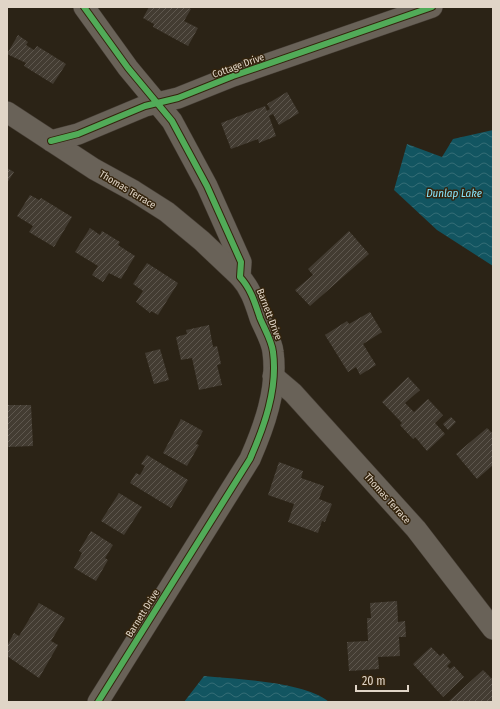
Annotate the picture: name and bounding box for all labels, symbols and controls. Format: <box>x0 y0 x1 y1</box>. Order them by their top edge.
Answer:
street label: Cottage Drive <box>211 51 266 81</box>
street label: Thomas Terrace <box>97 168 158 211</box>
water label: Dunlap Lake <box>426 187 482 200</box>
street label: Barnett Drive <box>254 287 284 342</box>
street label: Thomas Terrace <box>361 471 413 526</box>
street label: Barnett Drive <box>123 587 162 640</box>
scale bar <box>356 667 408 693</box>
text: 20 m <box>362 674 386 688</box>

